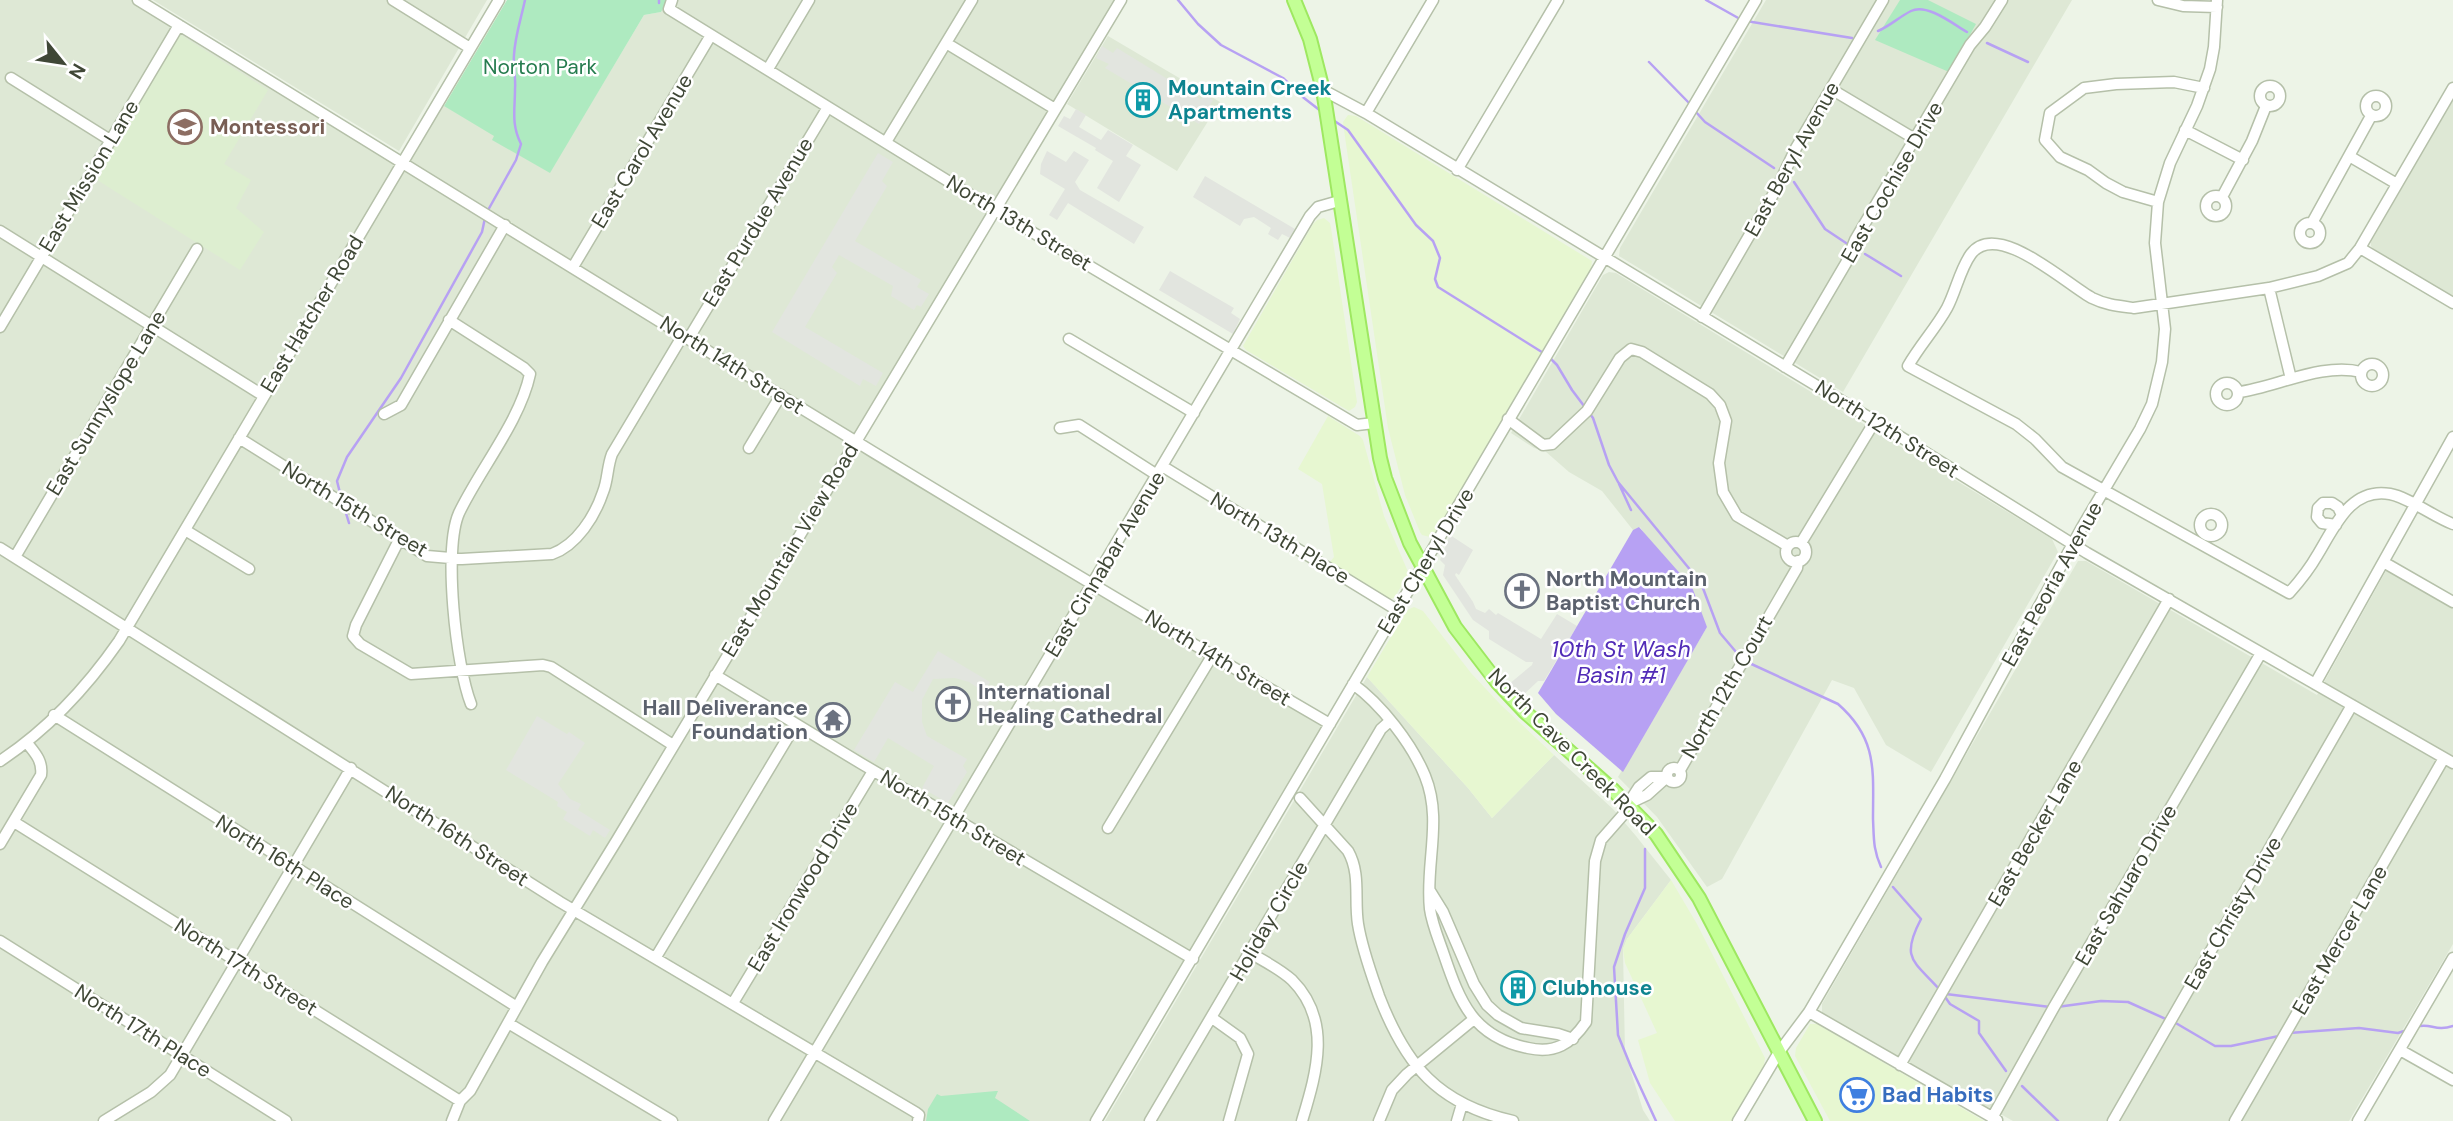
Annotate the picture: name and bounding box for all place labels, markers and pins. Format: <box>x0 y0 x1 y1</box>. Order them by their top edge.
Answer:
place label: Mountain Creek Apartments <box>1168 74 1332 126</box>
building icon: Mountain Creek Apartments <box>1124 81 1162 119</box>
school or university icon: Montessori <box>166 108 204 146</box>
place label: Montessori <box>210 113 325 141</box>
place label: North Mountain Baptist Church <box>1546 565 1707 617</box>
church icon: North Mountain Baptist Church <box>1503 572 1541 610</box>
place label: International Healing Cathedral <box>978 678 1162 730</box>
church icon: International Healing Cathedral <box>934 685 972 723</box>
place label: Hall Deliverance Foundation <box>642 694 808 746</box>
temple icon: Hall Deliverance Foundation <box>814 701 852 739</box>
building icon: Clubhouse <box>1499 969 1537 1007</box>
place label: Clubhouse <box>1542 974 1652 1002</box>
supermarket icon: Bad Habits <box>1838 1076 1876 1114</box>
place label: Bad Habits <box>1882 1081 1993 1109</box>

